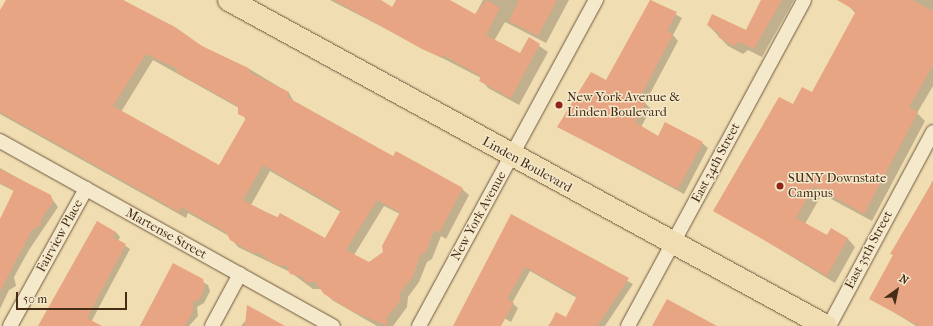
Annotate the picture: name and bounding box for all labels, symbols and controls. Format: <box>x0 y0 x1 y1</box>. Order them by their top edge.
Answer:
place label: New York Avenue & Linden Boulevard <box>567 90 680 121</box>
marker: New York Avenue & Linden Boulevard <box>554 100 564 110</box>
street label: East 34th Street <box>688 120 744 206</box>
street label: Linden Boulevard <box>480 134 574 196</box>
street label: New York Avenue <box>448 169 510 263</box>
place label: SUNY Downstate Campus <box>788 171 887 202</box>
marker: SUNY Downstate Campus <box>775 181 785 191</box>
street label: Fairview Place <box>34 197 86 275</box>
street label: Martense Street <box>123 205 209 263</box>
street label: East 35th Street <box>842 208 896 292</box>
north arrow <box>877 270 917 310</box>
text: N <box>897 272 911 287</box>
scale bar <box>18 284 129 310</box>
text: 50 m <box>23 292 47 306</box>

